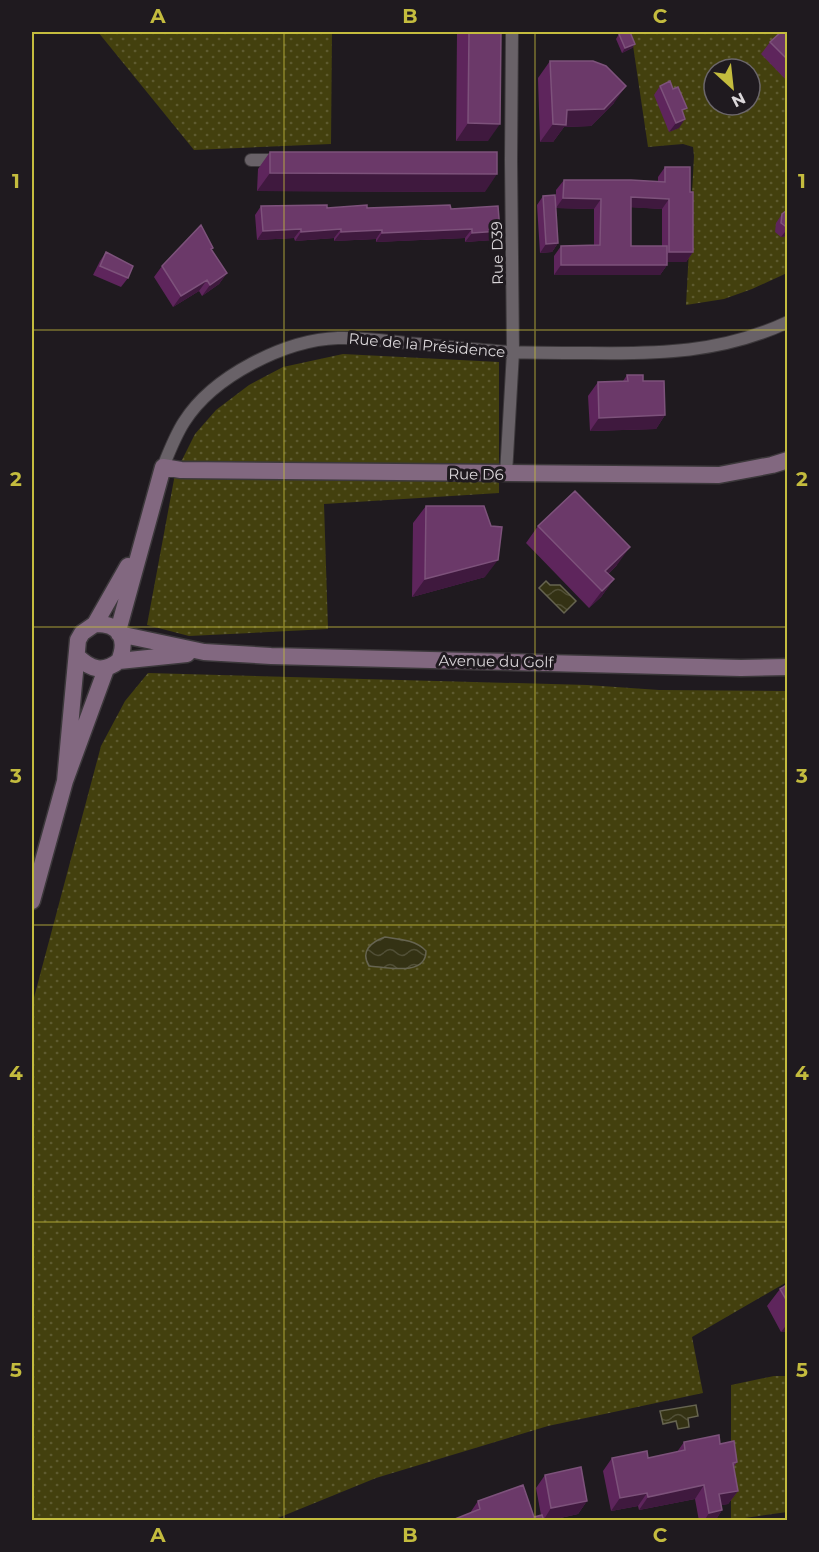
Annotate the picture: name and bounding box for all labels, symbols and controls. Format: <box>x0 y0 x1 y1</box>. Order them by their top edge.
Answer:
text: A <box>149 4 166 28</box>
text: B <box>402 4 418 28</box>
text: C <box>653 4 668 28</box>
north arrow <box>702 57 762 117</box>
text: N <box>729 89 749 111</box>
text: 1 <box>12 169 20 193</box>
text: 1 <box>798 169 806 193</box>
street label: Rue D39 <box>487 221 507 285</box>
street label: Rue de la Présidence <box>348 329 506 361</box>
street label: Rue D6 <box>448 464 504 484</box>
text: 2 <box>10 467 22 491</box>
text: 2 <box>796 467 808 491</box>
street label: Avenue du Golf <box>438 650 554 672</box>
text: 3 <box>9 764 22 788</box>
text: 3 <box>795 764 808 788</box>
text: 4 <box>9 1061 23 1085</box>
text: 4 <box>795 1061 809 1085</box>
text: 5 <box>10 1358 22 1382</box>
text: 5 <box>796 1358 808 1382</box>
text: A <box>149 1523 166 1547</box>
text: B <box>402 1523 418 1547</box>
text: C <box>653 1523 668 1547</box>

